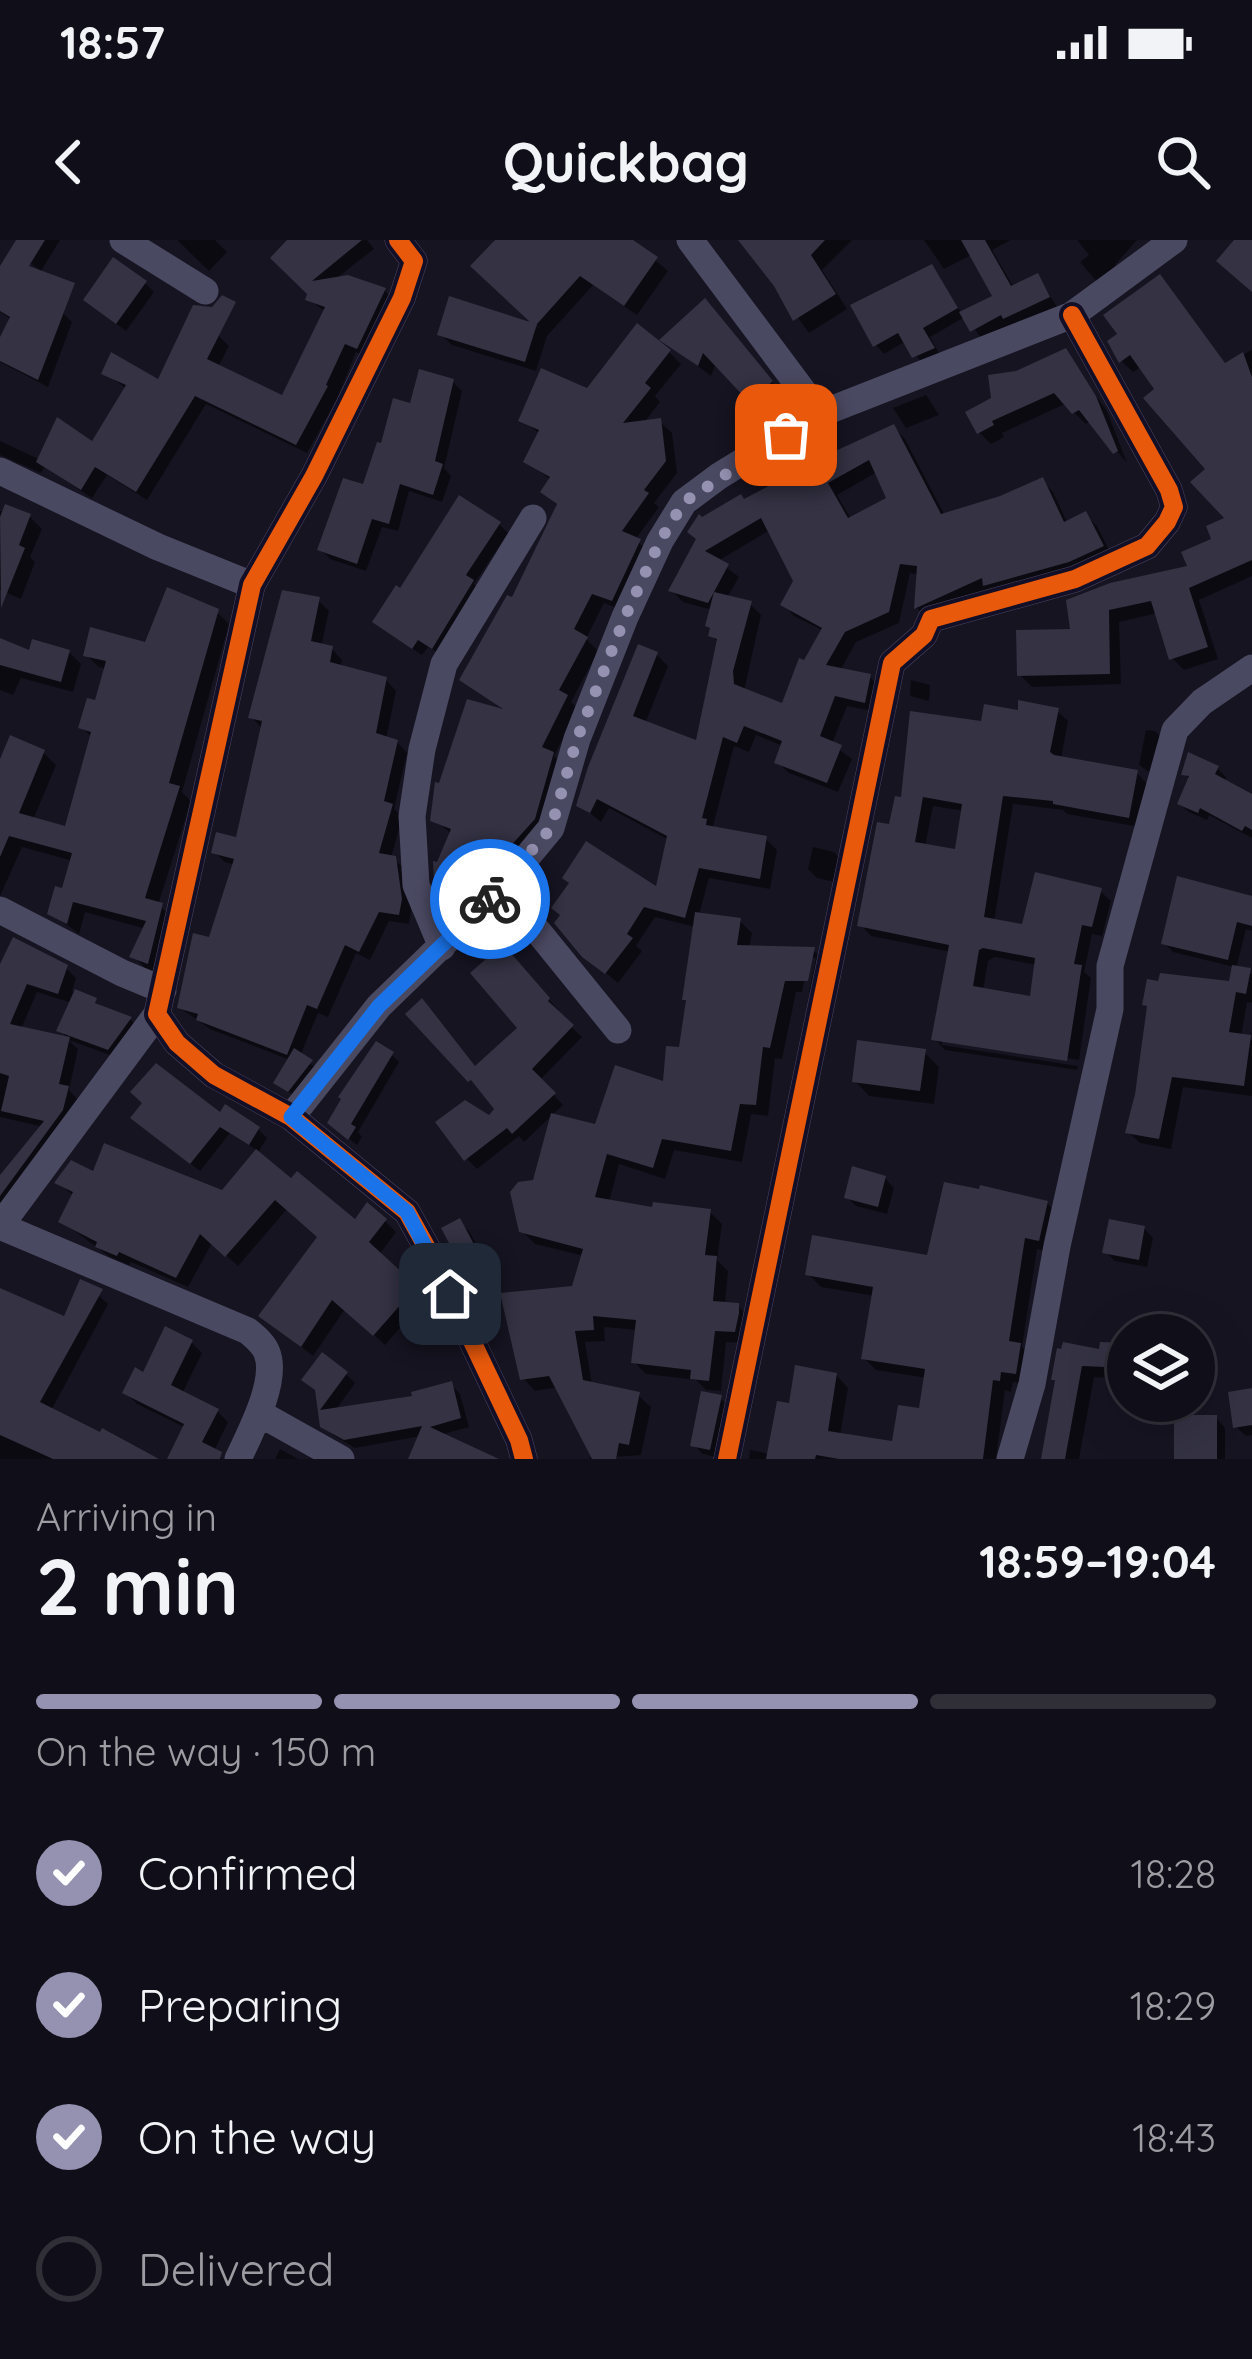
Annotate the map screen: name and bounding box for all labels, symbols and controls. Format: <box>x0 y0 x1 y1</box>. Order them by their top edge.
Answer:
text: 18:57 <box>60 14 165 70</box>
text: Quickbag <box>503 128 749 196</box>
icon: back <box>36 129 102 195</box>
icon: search <box>1150 129 1216 195</box>
pin <box>735 384 837 486</box>
icon: bag <box>753 402 819 468</box>
courier <box>430 839 550 959</box>
icon: bike <box>457 866 523 932</box>
pin <box>399 1243 501 1345</box>
icon: home <box>417 1261 483 1327</box>
map controls <box>1107 1314 1215 1422</box>
button: layers <box>1107 1314 1215 1422</box>
text: Arriving in <box>36 1492 217 1541</box>
text: 18:59–19:04 <box>979 1533 1216 1589</box>
text: 2 min <box>36 1537 239 1635</box>
text: On the way · 150 m <box>36 1727 376 1776</box>
icon: check <box>36 1840 102 1906</box>
text: Confirmed <box>138 1845 357 1901</box>
text: 18:28 <box>1131 1849 1216 1898</box>
icon: check <box>36 1972 102 2038</box>
text: Preparing <box>138 1977 342 2033</box>
text: 18:29 <box>1130 1981 1216 2030</box>
icon: check <box>36 2104 102 2170</box>
text: On the way <box>138 2109 376 2165</box>
text: 18:43 <box>1132 2113 1216 2162</box>
text: Delivered <box>138 2241 334 2297</box>

